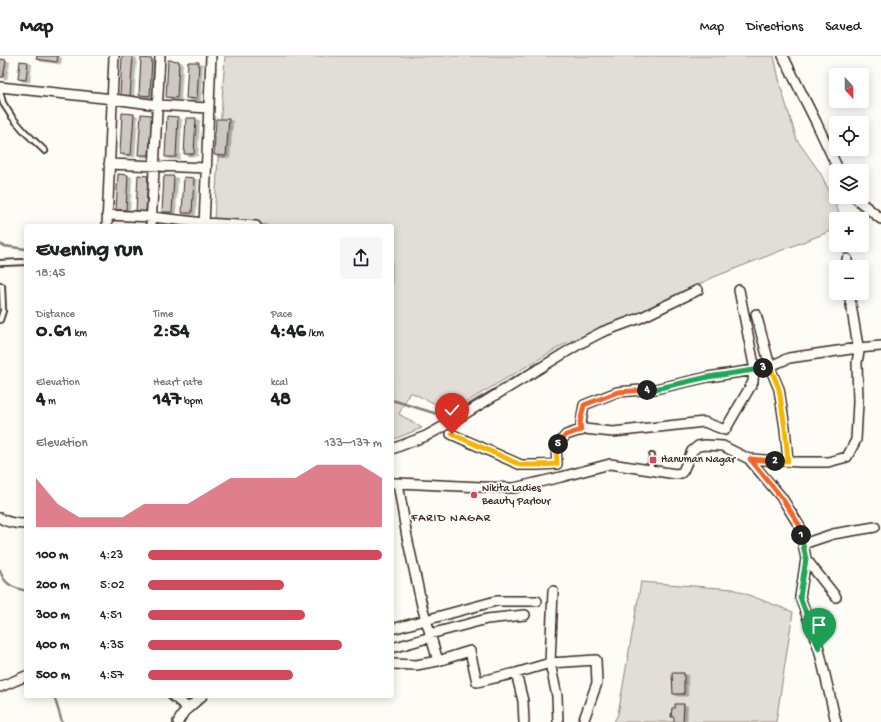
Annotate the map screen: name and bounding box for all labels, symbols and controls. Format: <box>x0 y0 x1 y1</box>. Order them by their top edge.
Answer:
text: Map <box>20 16 53 39</box>
text: Map <box>700 19 724 36</box>
text: Directions <box>746 19 803 36</box>
text: Saved <box>825 19 861 36</box>
north arrow <box>829 68 869 108</box>
map controls <box>829 68 869 300</box>
button: locate <box>829 116 869 156</box>
button: layers <box>829 164 869 204</box>
button: + <box>829 212 869 252</box>
button: share <box>340 237 382 279</box>
text: Evening run <box>36 238 143 264</box>
button: − <box>829 260 869 300</box>
text: 18:45 <box>36 266 65 281</box>
text: Distance <box>36 309 75 321</box>
text: Time <box>153 309 173 321</box>
text: Pace <box>271 309 292 321</box>
text: 0.61 <box>36 321 72 344</box>
text: 2:54 <box>153 321 189 344</box>
text: 4:46 <box>271 321 306 344</box>
text: km <box>72 328 87 340</box>
text: /km <box>306 328 324 340</box>
pin: 3 <box>753 358 773 378</box>
text: 3 <box>760 362 766 374</box>
text: Elevation <box>36 377 80 389</box>
text: Heart rate <box>153 377 203 389</box>
text: kcal <box>271 377 288 389</box>
pin: 4 <box>637 380 657 400</box>
text: 4 <box>644 384 650 396</box>
text: 4 <box>36 389 45 412</box>
text: 147 <box>153 389 181 412</box>
text: 48 <box>271 389 291 412</box>
pin <box>435 393 469 434</box>
text: m <box>45 396 56 408</box>
text: bpm <box>181 396 203 408</box>
icon: check <box>441 399 463 421</box>
pin: 5 <box>548 434 568 454</box>
text: Elevation <box>36 436 88 451</box>
text: 133–137 m <box>324 436 382 451</box>
text: 5 <box>555 438 561 450</box>
pin: 2 <box>765 451 785 471</box>
place label: Hanuman Nagar <box>661 454 736 466</box>
marker: Hanuman Nagar <box>648 455 658 465</box>
text: 2 <box>772 455 778 467</box>
place label: Nikita Ladies Beauty Parlour <box>481 483 551 508</box>
marker: Nikita Ladies Beauty Parlour <box>469 490 479 500</box>
district label: FARID NAGAR <box>410 512 491 526</box>
pin: 1 <box>791 525 811 545</box>
text: 1 <box>799 529 803 541</box>
text: 100 m <box>36 548 68 563</box>
text: 4:23 <box>100 548 123 563</box>
text: 200 m <box>36 578 69 593</box>
text: 5:02 <box>100 578 125 593</box>
text: 300 m <box>36 608 70 623</box>
text: 4:51 <box>100 608 122 623</box>
pin <box>802 608 836 649</box>
icon: arrive <box>808 614 830 636</box>
text: 400 m <box>36 638 69 653</box>
text: 4:35 <box>100 638 124 653</box>
text: 500 m <box>36 668 70 683</box>
text: 4:57 <box>100 668 124 683</box>

